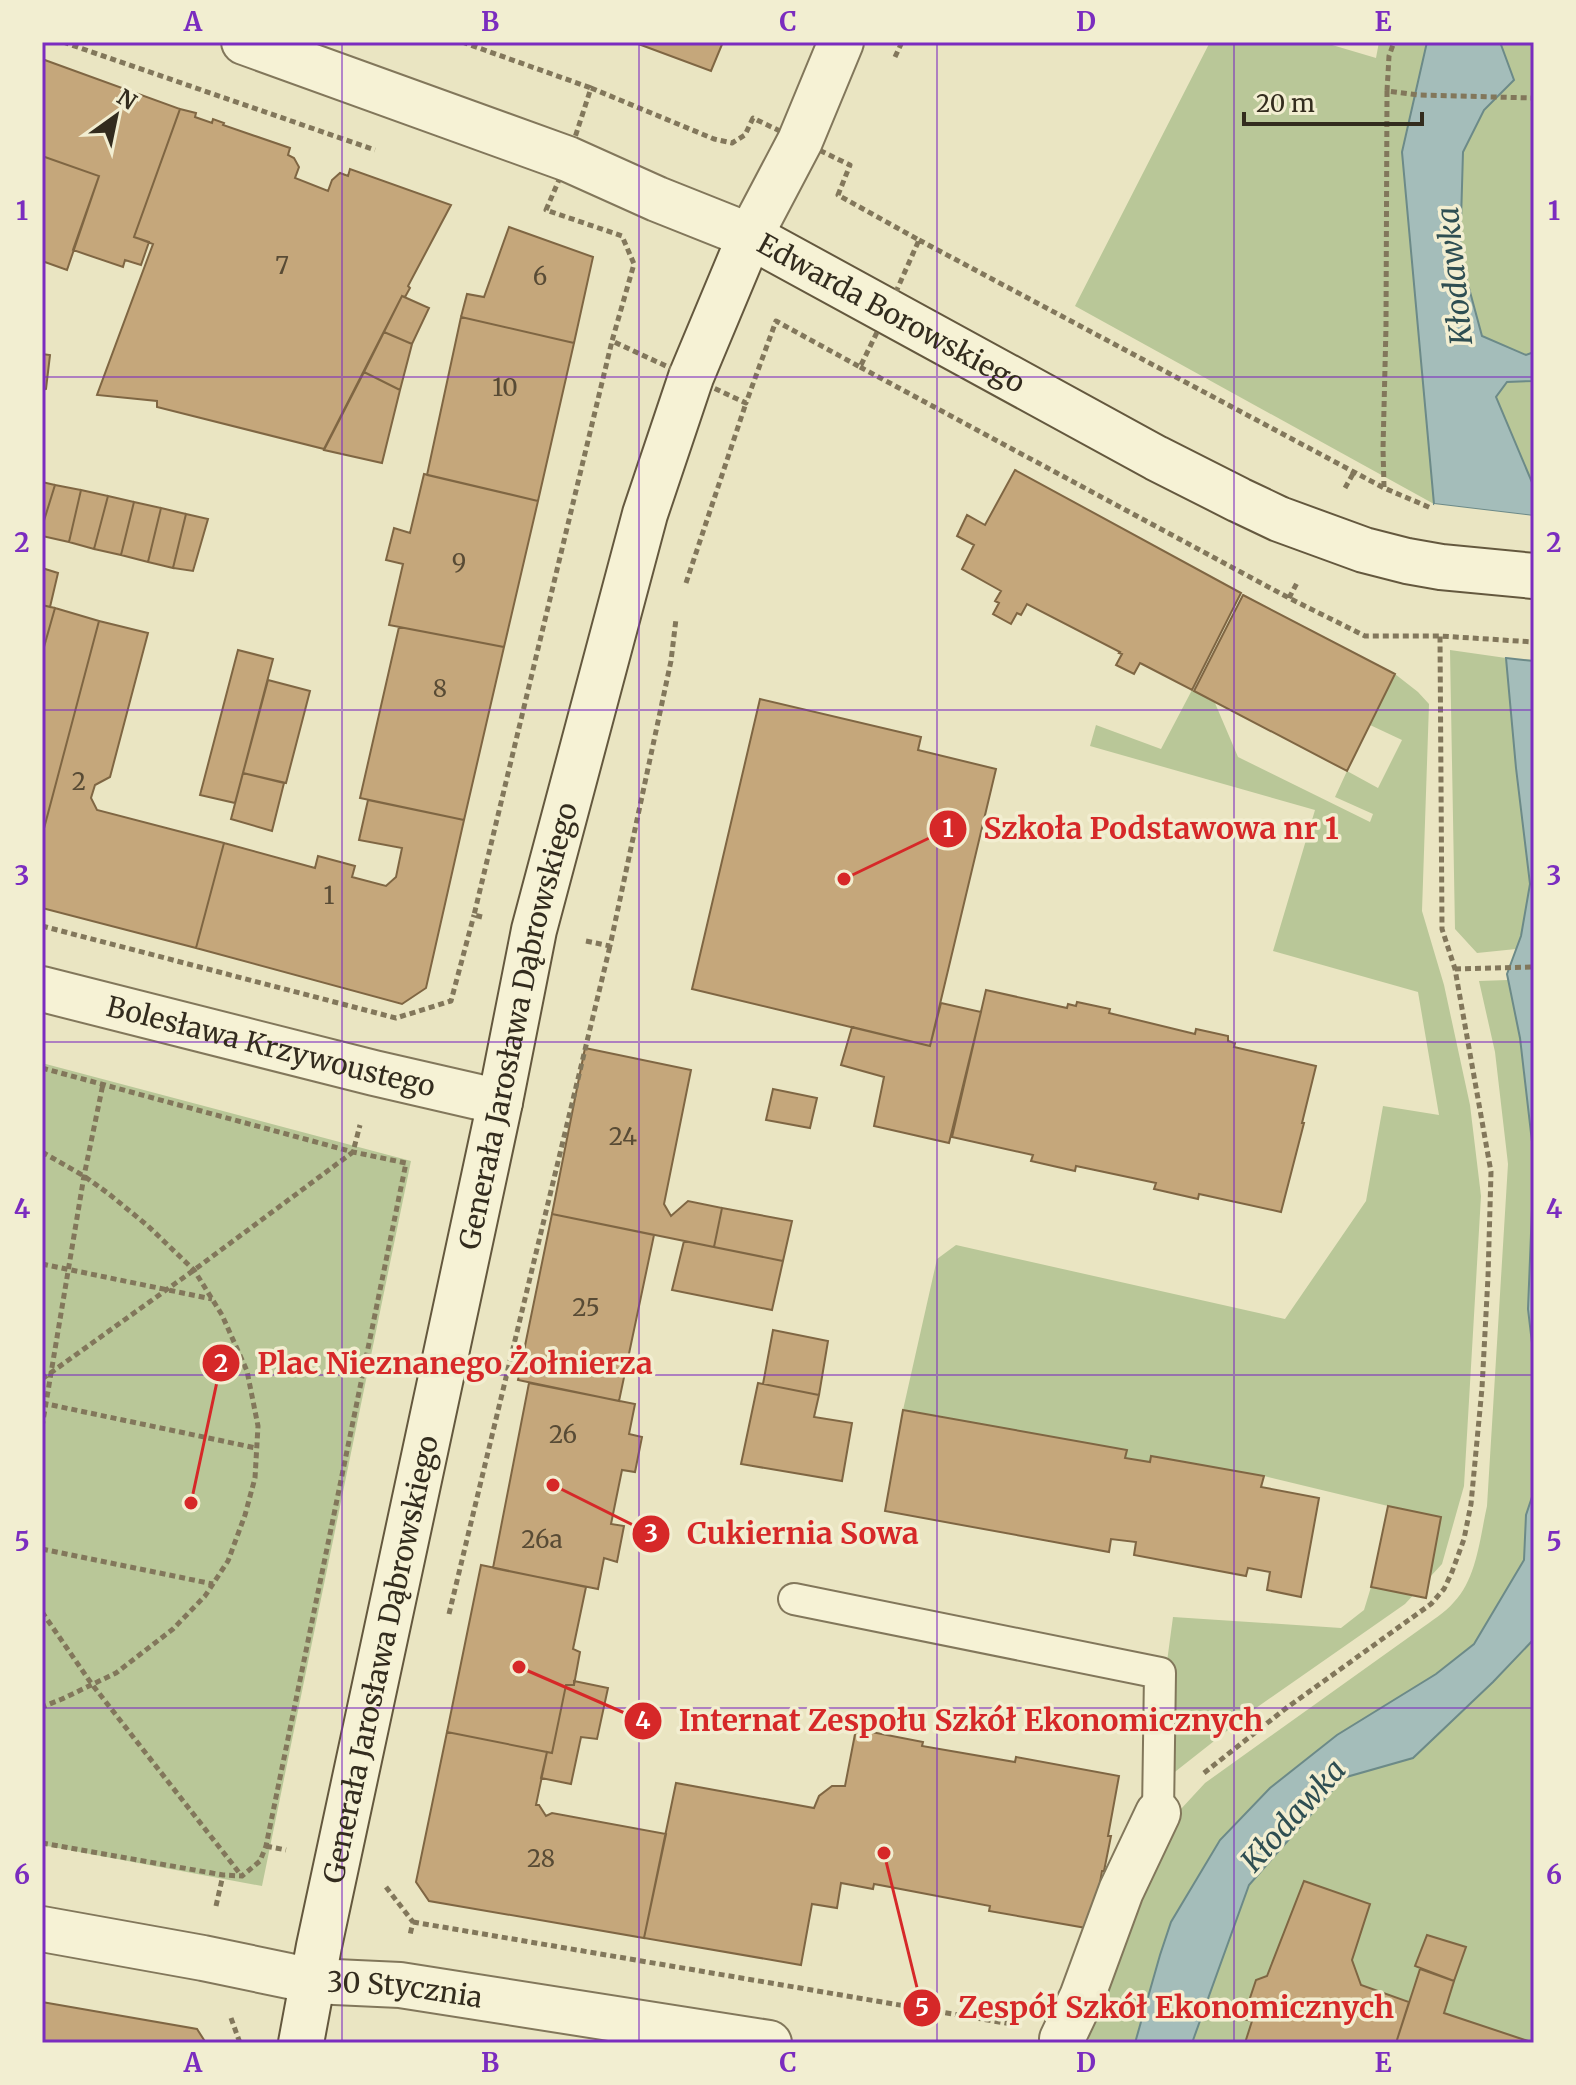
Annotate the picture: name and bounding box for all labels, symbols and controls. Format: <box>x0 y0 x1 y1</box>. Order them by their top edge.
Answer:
text: A <box>183 5 203 38</box>
text: B <box>481 5 499 38</box>
text: C <box>779 5 797 38</box>
text: D <box>1076 5 1096 38</box>
text: E <box>1375 5 1392 38</box>
north arrow <box>76 76 156 156</box>
scale bar <box>1244 76 1422 126</box>
text: N <box>112 83 142 116</box>
text: 20 m <box>1256 88 1315 119</box>
text: 1 <box>16 194 28 227</box>
text: 1 <box>1548 194 1560 227</box>
water label: Kłodawka <box>1428 205 1480 348</box>
street label: Edwarda Borowskiego <box>751 226 1031 401</box>
house number: 7 <box>275 250 289 281</box>
house number: 6 <box>533 261 547 292</box>
house number: 10 <box>492 372 518 403</box>
text: 2 <box>14 526 30 559</box>
text: 2 <box>1546 526 1562 559</box>
house number: 9 <box>452 547 466 578</box>
house number: 8 <box>433 673 447 704</box>
house number: 2 <box>72 766 86 797</box>
street label: Generała Jarosława Dąbrowskiego <box>451 799 585 1253</box>
callout: Szkoła Podstawowa nr 1 <box>928 802 1355 856</box>
text: Szkoła Podstawowa nr 1 <box>983 809 1339 847</box>
text: 1 <box>942 813 954 844</box>
text: 3 <box>15 859 29 892</box>
text: 3 <box>1547 859 1561 892</box>
house number: 1 <box>324 880 335 911</box>
street label: Bolesława Krzywoustego <box>103 988 439 1104</box>
house number: 24 <box>609 1121 637 1152</box>
text: 4 <box>14 1192 31 1225</box>
text: 4 <box>1546 1192 1563 1225</box>
house number: 25 <box>572 1292 600 1323</box>
callout: Plac Nieznanego Żołnierza <box>201 1336 669 1390</box>
text: Plac Nieznanego Żołnierza <box>257 1344 653 1382</box>
text: 2 <box>214 1348 228 1379</box>
house number: 26 <box>549 1419 577 1450</box>
street label: Generała Jarosława Dąbrowskiego <box>315 1432 446 1886</box>
callout: Cukiernia Sowa <box>631 1507 935 1561</box>
text: Cukiernia Sowa <box>687 1514 919 1552</box>
text: 3 <box>644 1518 658 1549</box>
house number: 26a <box>521 1524 563 1555</box>
text: 5 <box>14 1525 30 1558</box>
text: 5 <box>1546 1525 1562 1558</box>
callout: Internat Zespołu Szkół Ekonomicznych <box>623 1694 1280 1748</box>
text: Internat Zespołu Szkół Ekonomicznych <box>679 1701 1263 1739</box>
text: 4 <box>635 1705 651 1736</box>
water label: Kłodawka <box>1232 1751 1353 1880</box>
house number: 28 <box>527 1843 555 1874</box>
text: 6 <box>14 1858 30 1891</box>
text: 6 <box>1546 1858 1562 1891</box>
street label: 30 Stycznia <box>326 1964 485 2016</box>
callout: Zespół Szkół Ekonomicznych <box>902 1981 1411 2035</box>
text: Zespół Szkół Ekonomicznych <box>958 1988 1394 2026</box>
text: 5 <box>915 1992 929 2023</box>
text: A <box>183 2046 203 2079</box>
text: B <box>481 2046 499 2079</box>
text: C <box>779 2046 797 2079</box>
text: D <box>1076 2046 1096 2079</box>
text: E <box>1375 2046 1392 2079</box>

